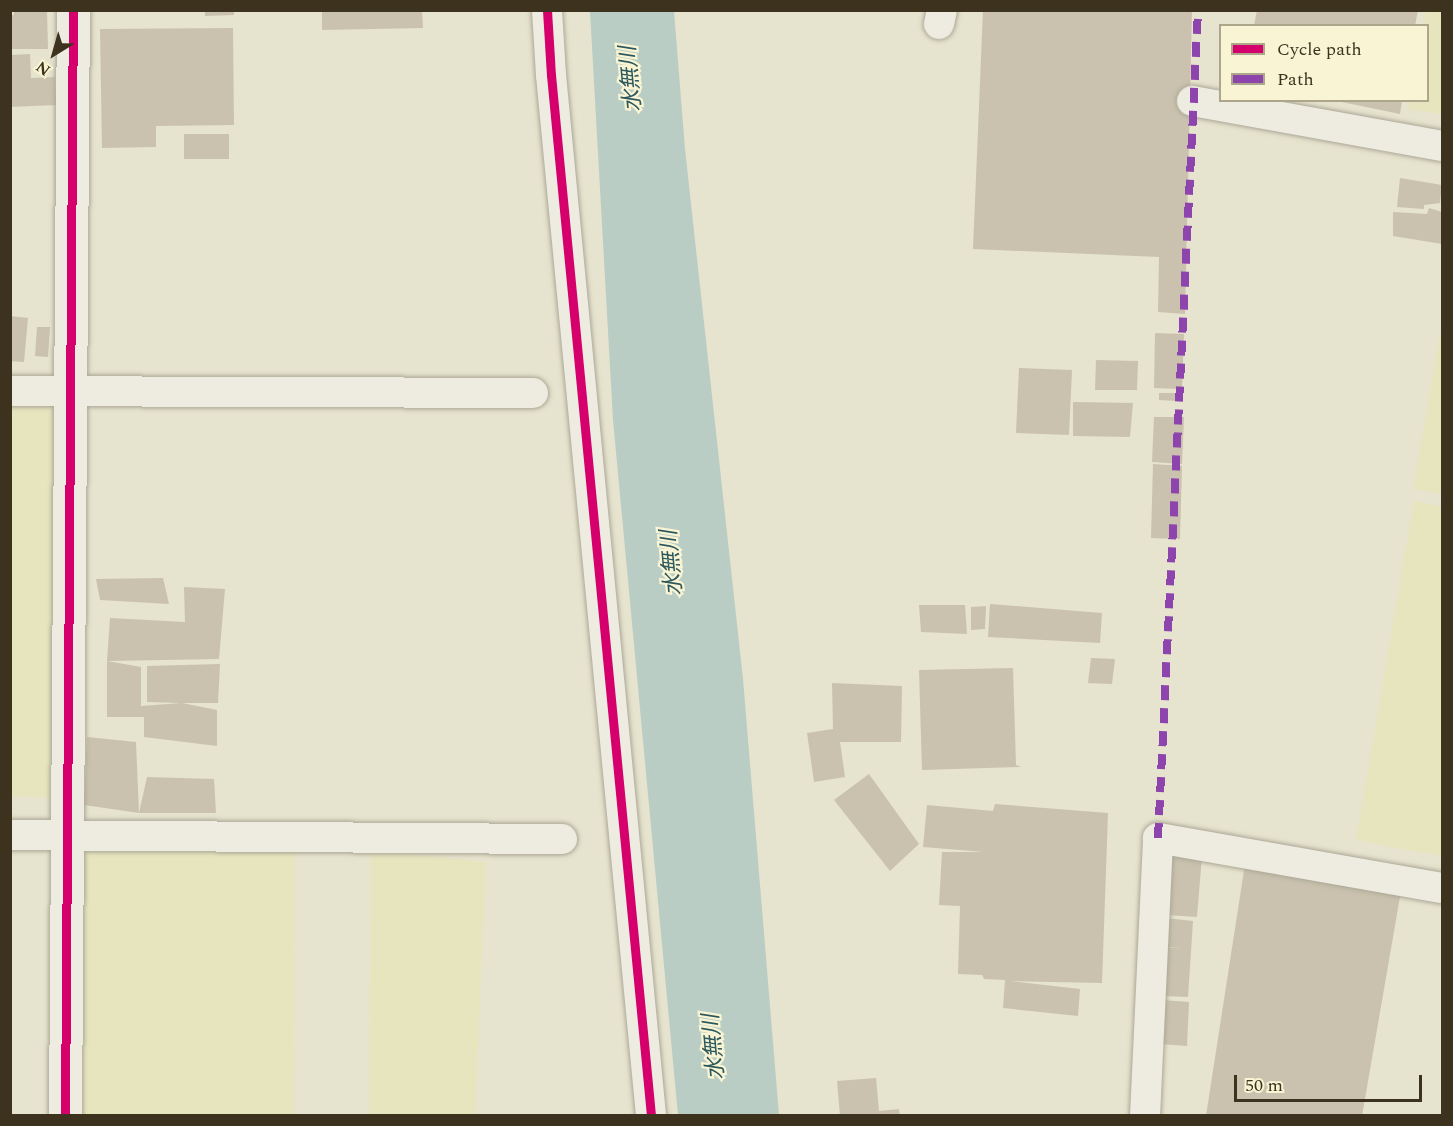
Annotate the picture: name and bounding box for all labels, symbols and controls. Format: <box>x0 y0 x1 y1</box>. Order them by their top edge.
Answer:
north arrow <box>24 24 84 84</box>
legend <box>1219 24 1429 102</box>
text: Cycle path <box>1277 36 1362 63</box>
water label: 水無川 <box>615 45 647 113</box>
text: N <box>31 55 56 82</box>
text: Path <box>1277 66 1314 93</box>
water label: 水無川 <box>656 529 688 597</box>
water label: 水無川 <box>698 1013 730 1081</box>
scale bar <box>1237 1063 1424 1101</box>
text: 50 m <box>1245 1072 1283 1099</box>

